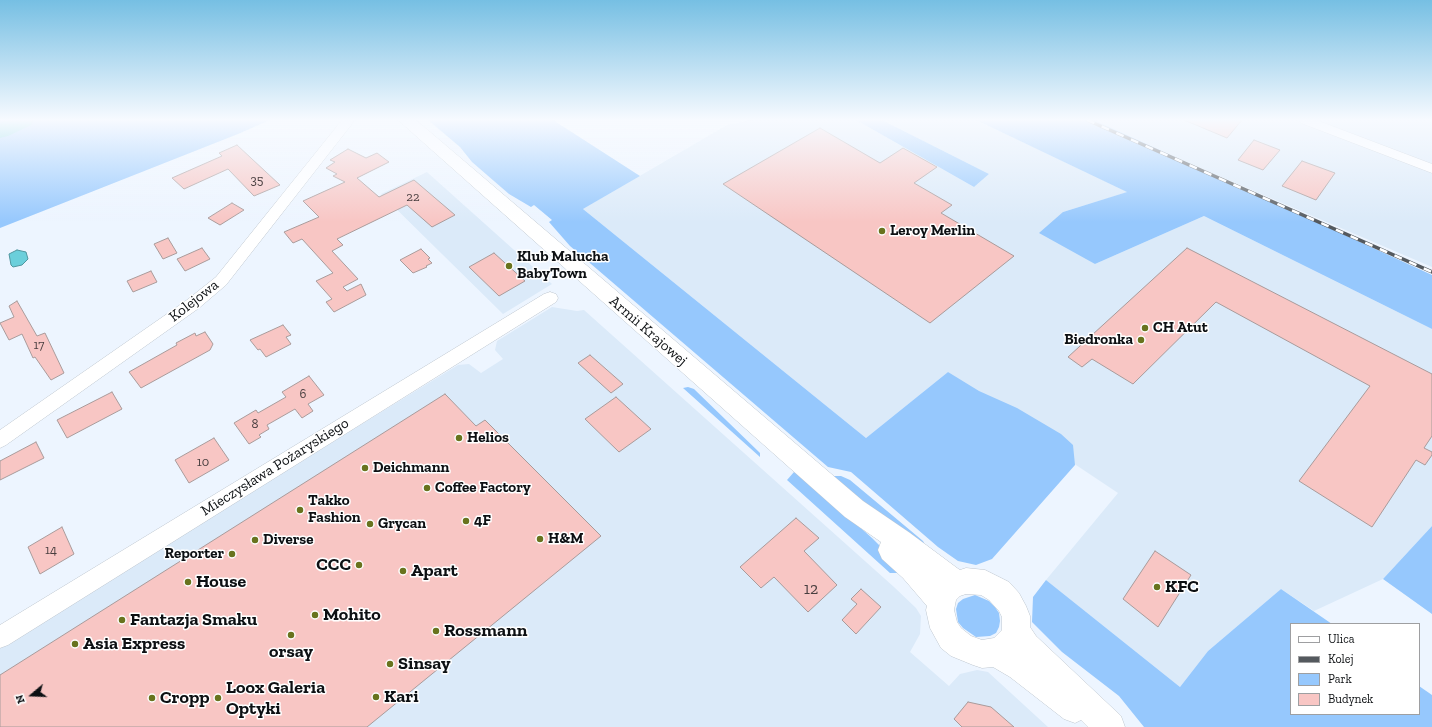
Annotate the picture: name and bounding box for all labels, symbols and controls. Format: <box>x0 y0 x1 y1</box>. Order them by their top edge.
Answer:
house number: 35 <box>250 172 264 188</box>
house number: 22 <box>406 189 420 205</box>
place label: Leroy Merlin <box>890 222 975 240</box>
marker: Leroy Merlin <box>877 226 887 236</box>
place label: Klub Malucha BabyTown <box>517 248 609 283</box>
marker: Klub Malucha BabyTown <box>504 261 514 271</box>
street label: Kolejowa <box>166 276 222 326</box>
street label: Armii Krajowej <box>605 292 691 370</box>
place label: CH Atut <box>1153 319 1208 337</box>
marker: CH Atut <box>1140 323 1150 333</box>
place label: Biedronka <box>1064 331 1133 349</box>
marker: Biedronka <box>1136 335 1146 345</box>
house number: 17 <box>34 337 44 353</box>
house number: 6 <box>300 386 306 402</box>
street label: Mieczysława Pożaryskiego <box>198 414 352 520</box>
house number: 8 <box>252 416 258 432</box>
place label: Helios <box>467 429 509 447</box>
marker: Helios <box>454 433 464 443</box>
house number: 10 <box>197 454 209 470</box>
place label: Deichmann <box>373 459 449 477</box>
marker: Deichmann <box>360 463 370 473</box>
place label: Coffee Factory <box>435 479 531 497</box>
marker: Coffee Factory <box>422 483 432 493</box>
place label: Takko Fashion <box>308 492 361 527</box>
marker: Takko Fashion <box>295 505 305 515</box>
place label: 4F <box>474 512 491 530</box>
place label: Grycan <box>378 515 426 533</box>
marker: 4F <box>461 516 471 526</box>
marker: Grycan <box>365 519 375 529</box>
place label: H&M <box>548 530 583 548</box>
place label: Diverse <box>263 531 313 549</box>
marker: H&M <box>535 534 545 544</box>
marker: Diverse <box>250 535 260 545</box>
house number: 14 <box>45 542 57 558</box>
place label: Reporter <box>164 545 224 563</box>
marker: Reporter <box>227 549 237 559</box>
place label: CCC <box>316 554 351 576</box>
marker: CCC <box>354 560 364 570</box>
place label: Apart <box>411 560 458 582</box>
marker: Apart <box>398 566 408 576</box>
place label: House <box>196 571 246 593</box>
place label: KFC <box>1165 576 1199 598</box>
marker: House <box>183 577 193 587</box>
house number: 12 <box>804 579 818 599</box>
marker: KFC <box>1152 582 1162 592</box>
place label: Mohito <box>323 604 381 626</box>
place label: Fantazja Smaku <box>130 609 257 631</box>
marker: Mohito <box>310 610 320 620</box>
marker: Fantazja Smaku <box>117 615 127 625</box>
place label: Rossmann <box>444 620 528 642</box>
legend <box>1290 623 1420 715</box>
marker: Rossmann <box>431 626 441 636</box>
marker: orsay <box>286 630 296 640</box>
text: Ulica <box>1328 632 1355 646</box>
place label: Asia Express <box>83 633 185 655</box>
marker: Asia Express <box>70 639 80 649</box>
place label: orsay <box>269 641 313 663</box>
text: Kolej <box>1328 652 1353 666</box>
place label: Sinsay <box>398 653 451 675</box>
marker: Sinsay <box>385 659 395 669</box>
text: Park <box>1328 672 1352 686</box>
north arrow <box>12 675 52 715</box>
place label: Loox Galeria Optyki <box>226 677 325 720</box>
place label: Kari <box>384 686 419 708</box>
place label: Cropp <box>160 687 209 709</box>
marker: Kari <box>371 692 381 702</box>
text: Budynek <box>1328 692 1373 706</box>
text: N <box>13 693 28 705</box>
marker: Cropp <box>147 693 157 703</box>
marker: Loox Galeria Optyki <box>213 693 223 703</box>

